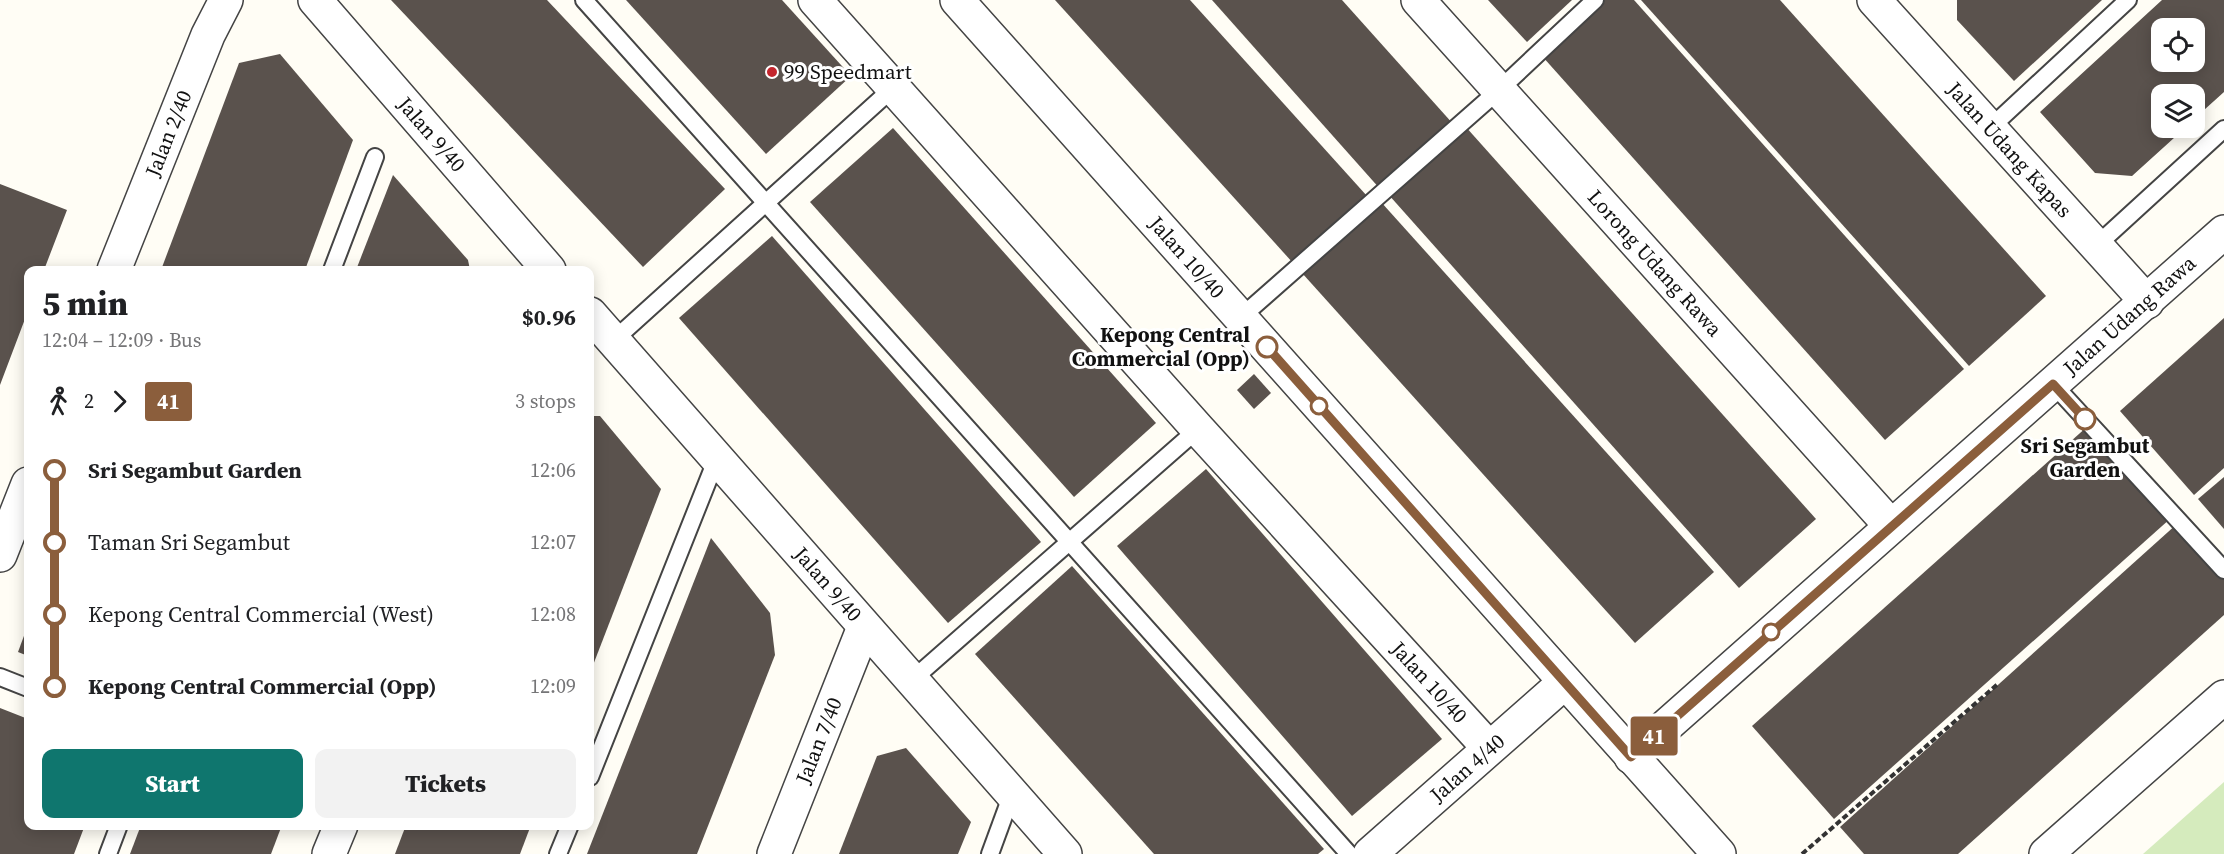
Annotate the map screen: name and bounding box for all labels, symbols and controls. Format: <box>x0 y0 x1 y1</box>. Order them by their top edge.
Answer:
map controls <box>2151 18 2205 138</box>
button: locate <box>2151 18 2205 72</box>
place label: 99 Speedmart <box>784 57 912 86</box>
marker: 99 Speedmart <box>765 65 779 79</box>
street label: Jalan Udang Kapas <box>1940 75 2079 224</box>
button: layers <box>2151 84 2205 138</box>
street label: Jalan 2/40 <box>137 86 198 182</box>
street label: Jalan 9/40 <box>391 90 473 178</box>
street label: Lorong Udang Rawa <box>1581 183 1729 343</box>
street label: Jalan 10/40 <box>1142 209 1232 305</box>
street label: Jalan Udang Rawa <box>2056 248 2202 382</box>
text: 5 min <box>42 281 128 326</box>
text: $0.96 <box>522 302 576 332</box>
place label: Kepong Central Commercial (Opp) <box>1072 320 1250 373</box>
text: 12:04 – 12:09 · Bus <box>42 326 201 354</box>
marker: Kepong Central Commercial (Opp) <box>1256 336 1278 358</box>
icon: walk <box>42 385 75 418</box>
icon: forward <box>103 385 136 418</box>
text: 2 <box>84 387 94 415</box>
text: 41 <box>157 387 180 416</box>
text: 3 stops <box>515 387 576 415</box>
unlabelled marker <box>1310 397 1328 415</box>
marker: Sri Segambut Garden <box>2074 408 2096 430</box>
place label: Sri Segambut Garden <box>2021 431 2150 484</box>
text: Sri Segambut Garden <box>88 455 302 485</box>
text: 12:06 <box>530 456 576 484</box>
text: Taman Sri Segambut <box>88 527 290 557</box>
text: 12:07 <box>530 528 576 556</box>
street label: Jalan 9/40 <box>787 540 869 628</box>
text: Kepong Central Commercial (West) <box>88 599 434 629</box>
text: 12:08 <box>530 600 576 628</box>
unlabelled marker <box>1762 623 1780 641</box>
street label: Jalan 10/40 <box>1384 634 1474 729</box>
text: Kepong Central Commercial (Opp) <box>88 671 437 701</box>
text: 12:09 <box>530 672 576 700</box>
street label: Jalan 7/40 <box>788 693 849 789</box>
line badge: 41 <box>1627 716 1681 756</box>
text: 41 <box>1643 722 1665 751</box>
street label: Jalan 4/40 <box>1423 727 1511 809</box>
button: Start <box>42 749 303 818</box>
button: Tickets <box>315 749 576 818</box>

